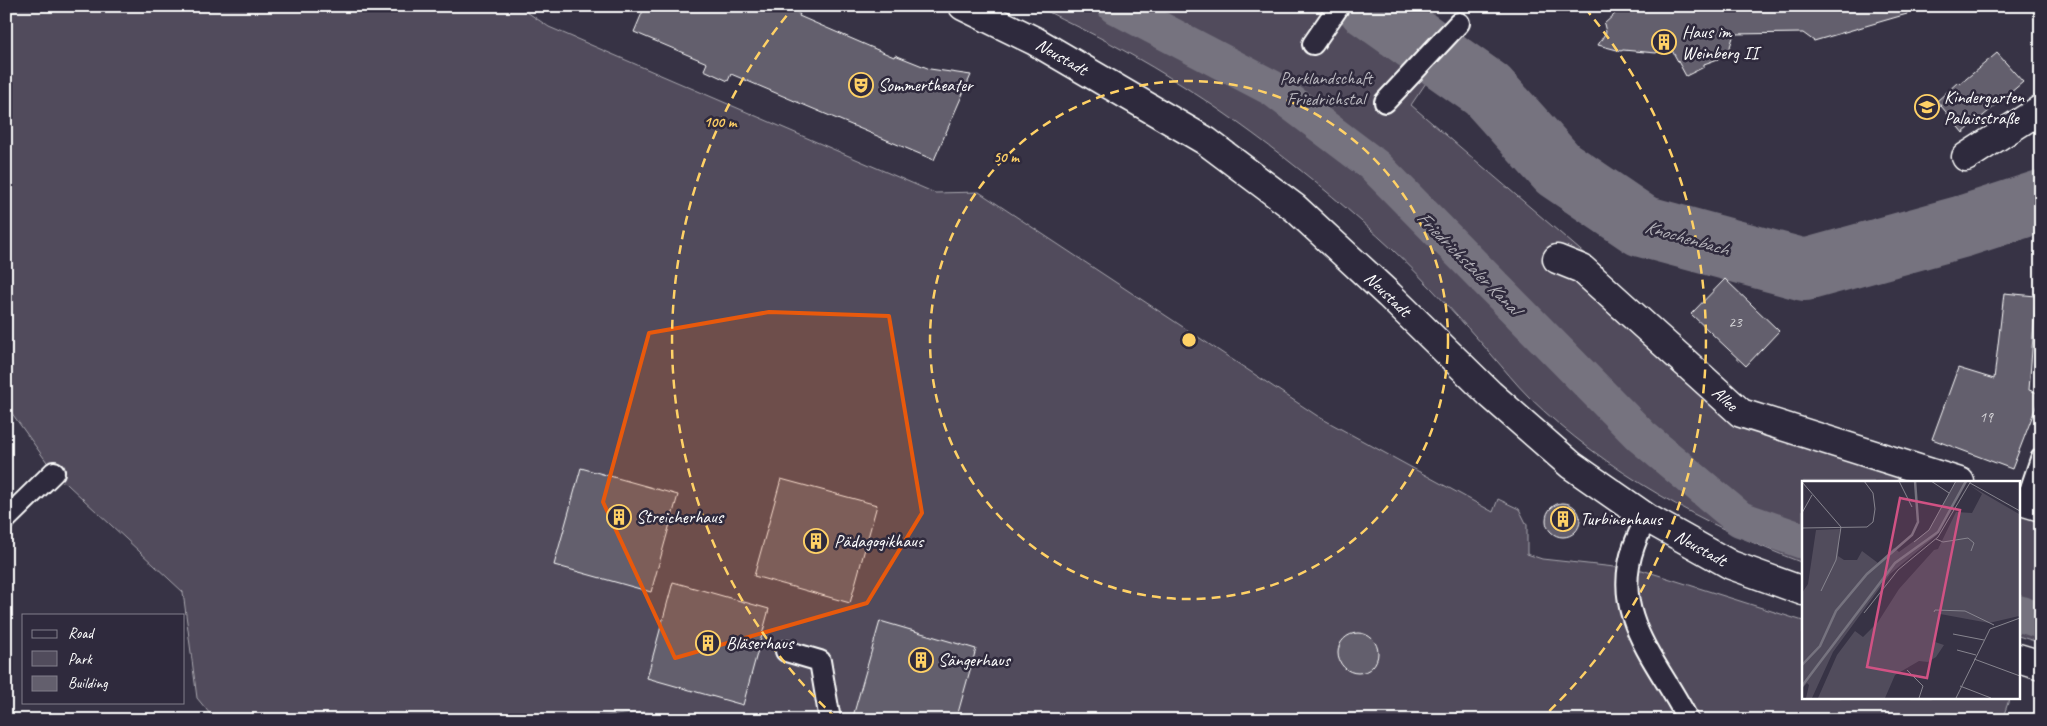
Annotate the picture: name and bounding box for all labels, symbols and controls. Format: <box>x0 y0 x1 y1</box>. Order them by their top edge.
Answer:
place label: Haus im Weinberg II <box>1682 21 1762 64</box>
building icon: Haus im Weinberg II <box>1651 29 1677 55</box>
street label: Neustadt <box>1032 33 1093 81</box>
park label: Parklandschaft Friedrichstal <box>1280 67 1374 110</box>
theatre icon: Sommertheater <box>848 72 874 98</box>
place label: Sommertheater <box>878 74 975 96</box>
place label: Kindergarten Palaisstraße <box>1944 86 2025 129</box>
school or university icon: Kindergarten Palaisstraße <box>1914 94 1940 120</box>
text: 100 m <box>704 113 738 132</box>
text: 50 m <box>993 148 1020 167</box>
water label: Friedrichstaler Kanal <box>1411 206 1530 324</box>
water label: Knochenbach <box>1642 215 1733 262</box>
street label: Neustadt <box>1360 267 1417 323</box>
house number: 23 <box>1728 313 1743 332</box>
centre of rings <box>1180 331 1198 349</box>
street label: Allee <box>1708 381 1743 417</box>
house number: 19 <box>1979 408 1994 427</box>
inset map <box>1802 481 2020 698</box>
building icon: Streicherhaus <box>606 504 632 530</box>
place label: Streicherhaus <box>636 506 725 528</box>
building icon: Turbinenhaus <box>1550 506 1576 532</box>
place label: Turbinenhaus <box>1580 508 1664 530</box>
street label: Neustadt <box>1671 525 1732 572</box>
building icon: Pädagogikhaus <box>803 528 829 554</box>
place label: Pädagogikhaus <box>834 530 925 552</box>
legend <box>22 614 185 704</box>
text: Road <box>68 624 95 643</box>
building icon: Bläserhaus <box>695 630 721 656</box>
place label: Bläserhaus <box>726 632 795 654</box>
building icon: Sängerhaus <box>908 647 934 673</box>
place label: Sängerhaus <box>938 649 1012 671</box>
text: Park <box>68 650 93 669</box>
text: Building <box>68 674 108 693</box>

